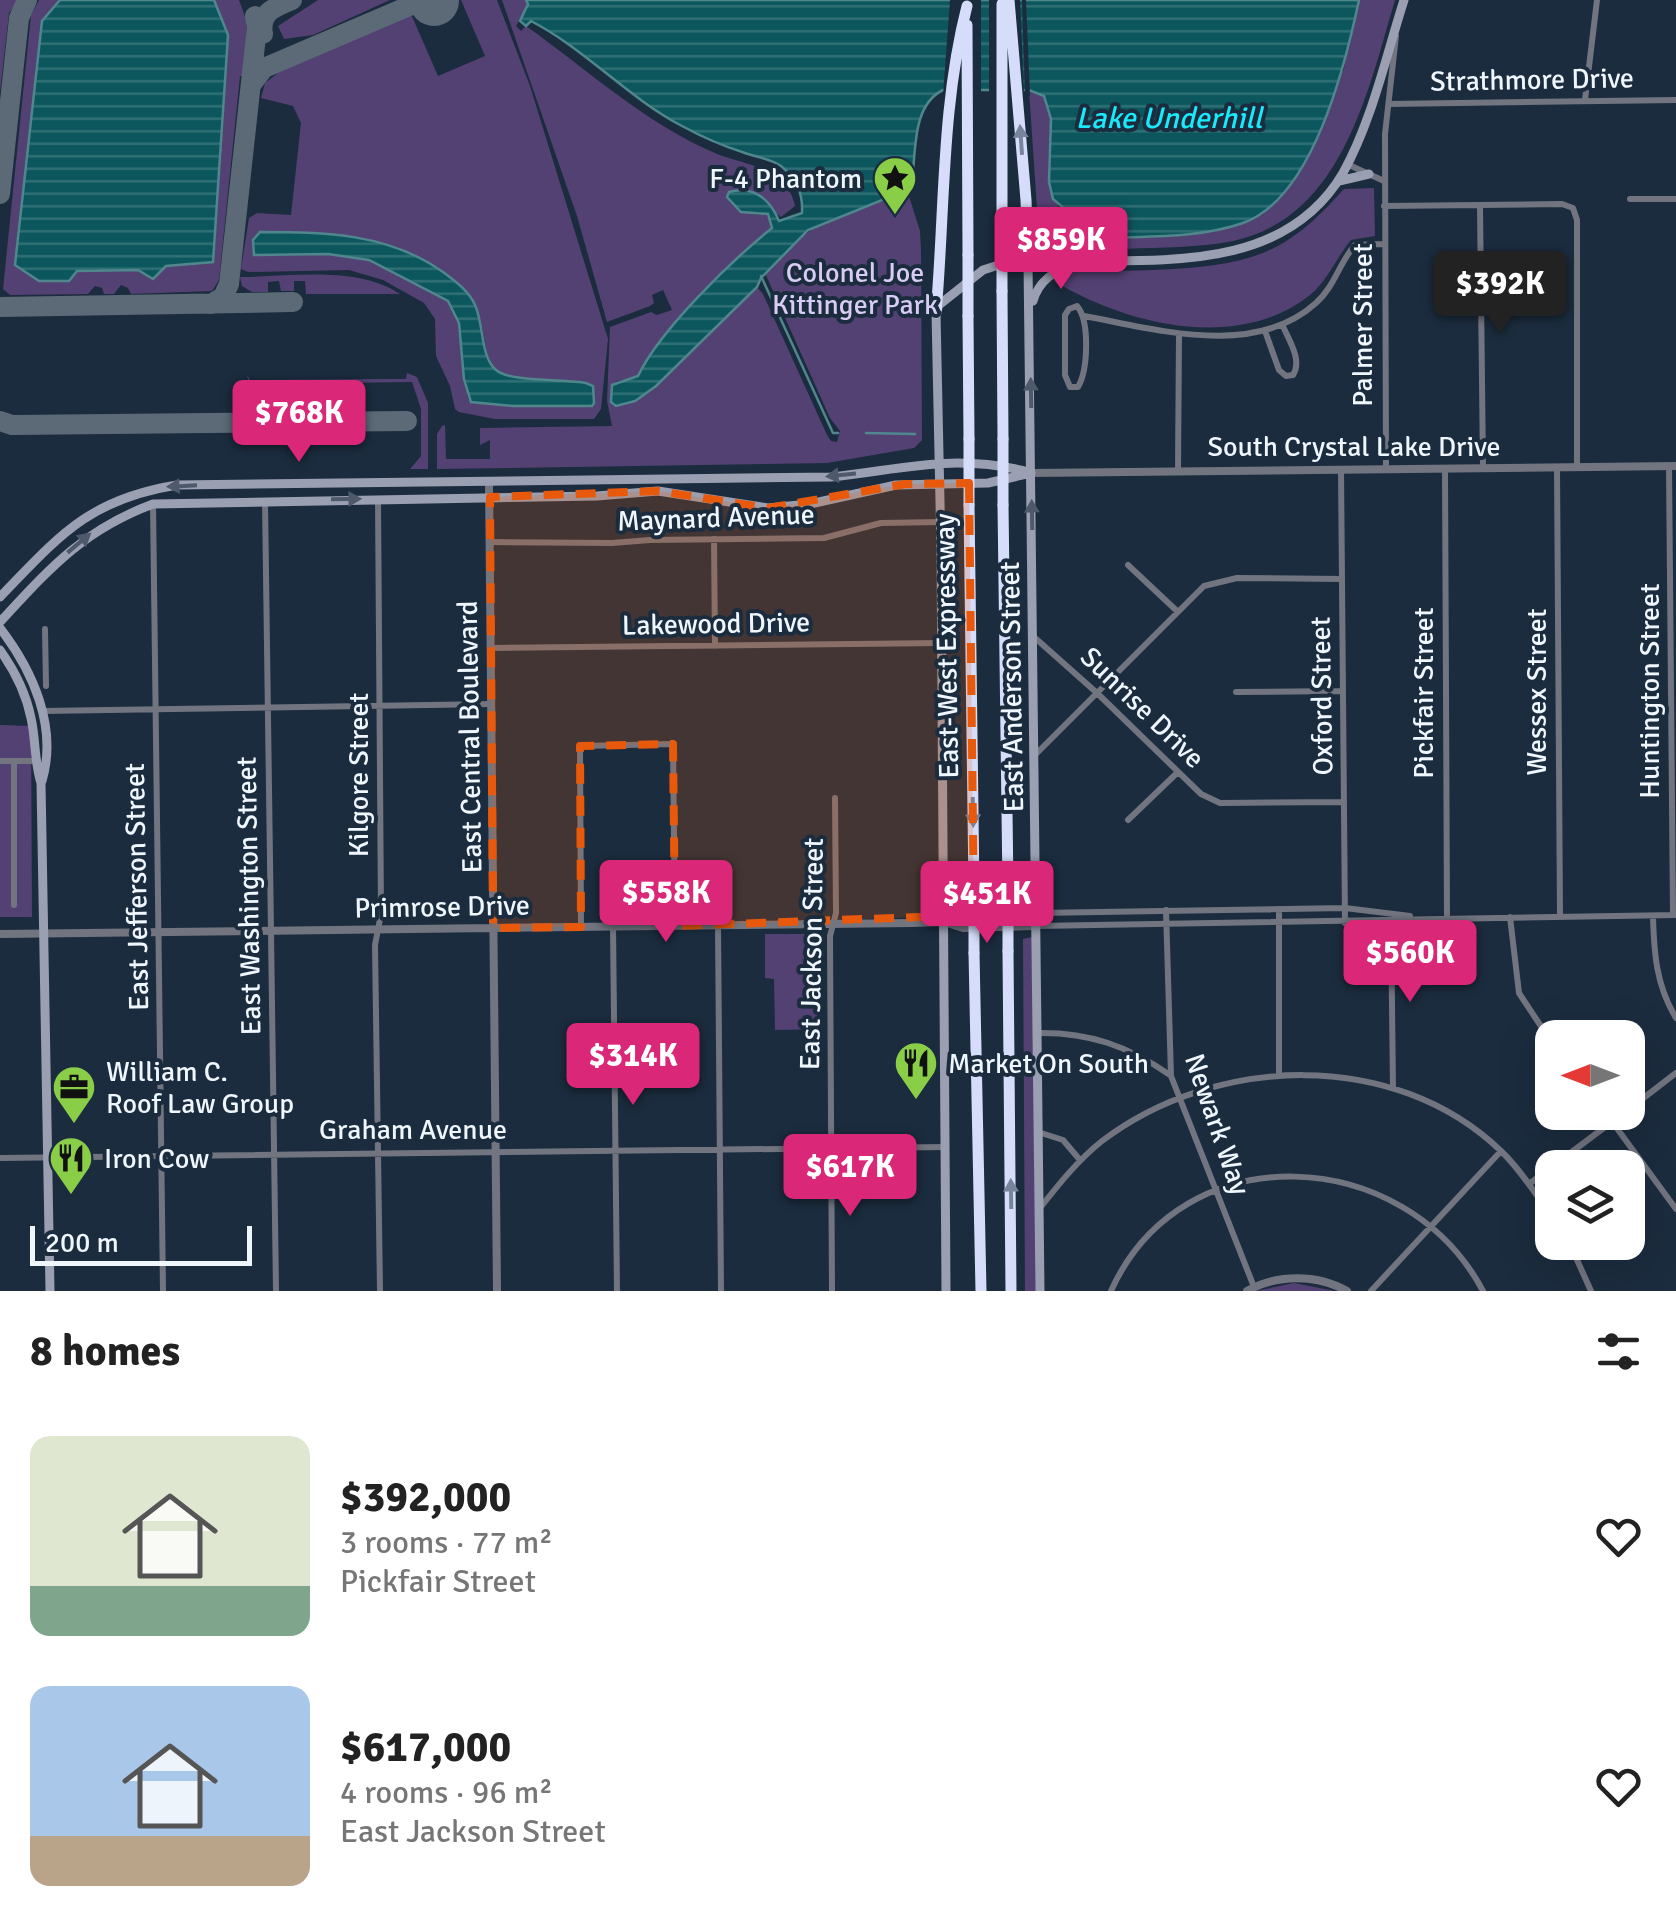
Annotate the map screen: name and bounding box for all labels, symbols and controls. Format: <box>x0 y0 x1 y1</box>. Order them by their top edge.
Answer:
street label: Strathmore Drive <box>1430 61 1634 99</box>
water label: Lake Underhill <box>1076 100 1265 137</box>
one-way arrow <box>1013 124 1029 156</box>
place icon: F-4 Phantom <box>872 155 918 216</box>
place label: F-4 Phantom <box>709 162 862 196</box>
pin: $859K <box>991 207 1131 292</box>
text: $859K <box>1017 220 1105 259</box>
street label: Palmer Street <box>1346 243 1380 407</box>
pin: $392K <box>1430 251 1570 336</box>
park label: Colonel Joe Kittinger Park <box>772 256 938 322</box>
text: $392K <box>1456 264 1544 303</box>
one-way arrow <box>1023 376 1039 408</box>
pin: $768K <box>229 380 369 465</box>
text: $768K <box>255 393 343 432</box>
street label: South Crystal Lake Drive <box>1207 430 1501 464</box>
one-way arrow <box>825 468 856 484</box>
one-way arrow <box>165 478 197 494</box>
one-way arrow <box>330 491 362 507</box>
street label: Maynard Avenue <box>617 498 815 538</box>
one-way arrow <box>1024 499 1040 531</box>
street label: East-West Expressway <box>928 513 966 779</box>
one-way arrow <box>67 533 92 554</box>
street label: East Anderson Street <box>993 561 1031 813</box>
street label: Huntington Street <box>1633 583 1667 799</box>
street label: East Central Boulevard <box>451 600 489 874</box>
street label: Lakewood Drive <box>622 605 810 643</box>
street label: Pickfair Street <box>1407 607 1441 779</box>
street label: Wessex Street <box>1520 608 1554 776</box>
street label: Oxford Street <box>1304 616 1340 776</box>
street label: Sunrise Drive <box>1073 640 1212 775</box>
street label: Kilgore Street <box>342 693 376 857</box>
street label: East Washington Street <box>230 756 268 1036</box>
street label: East Jefferson Street <box>118 763 156 1011</box>
one-way arrow <box>965 797 981 829</box>
street label: East Jackson Street <box>793 837 831 1070</box>
pin: $558K <box>596 860 736 945</box>
pin: $451K <box>917 861 1057 946</box>
text: $558K <box>622 873 710 912</box>
text: $451K <box>943 874 1031 913</box>
street label: Primrose Drive <box>354 888 530 926</box>
pin: $560K <box>1340 920 1480 1005</box>
text: $560K <box>1366 933 1454 972</box>
north arrow <box>1535 1020 1645 1130</box>
map controls <box>1535 1020 1645 1260</box>
pin: $314K <box>563 1023 703 1108</box>
text: $314K <box>589 1036 677 1075</box>
restaurant icon: Market On South <box>893 1040 939 1101</box>
place label: Market On South <box>948 1047 1149 1081</box>
street label: Newark Way <box>1177 1049 1257 1199</box>
place label: William C. Roof Law Group <box>106 1055 294 1121</box>
office icon: William C. Roof Law Group <box>51 1064 97 1125</box>
street label: Graham Avenue <box>319 1113 507 1147</box>
pin: $617K <box>780 1134 920 1219</box>
restaurant icon: Iron Cow <box>48 1135 94 1196</box>
place label: Iron Cow <box>104 1142 209 1176</box>
text: $617K <box>806 1147 894 1186</box>
button: layers <box>1535 1150 1645 1260</box>
one-way arrow <box>1003 1177 1019 1209</box>
scale bar <box>30 1221 252 1266</box>
text: 200 m <box>45 1226 119 1260</box>
icon: filters <box>1591 1324 1646 1379</box>
text: 8 homes <box>30 1326 180 1377</box>
text: $392,000 <box>340 1472 511 1523</box>
icon: home <box>110 1476 230 1596</box>
icon: heart <box>1591 1509 1646 1564</box>
text: 3 rooms · 77 m² <box>340 1523 553 1562</box>
text: Pickfair Street <box>340 1562 536 1601</box>
text: $617,000 <box>340 1722 511 1773</box>
icon: home <box>110 1726 230 1846</box>
icon: heart <box>1591 1759 1646 1814</box>
text: 4 rooms · 96 m² <box>340 1773 553 1812</box>
text: East Jackson Street <box>340 1812 606 1851</box>

